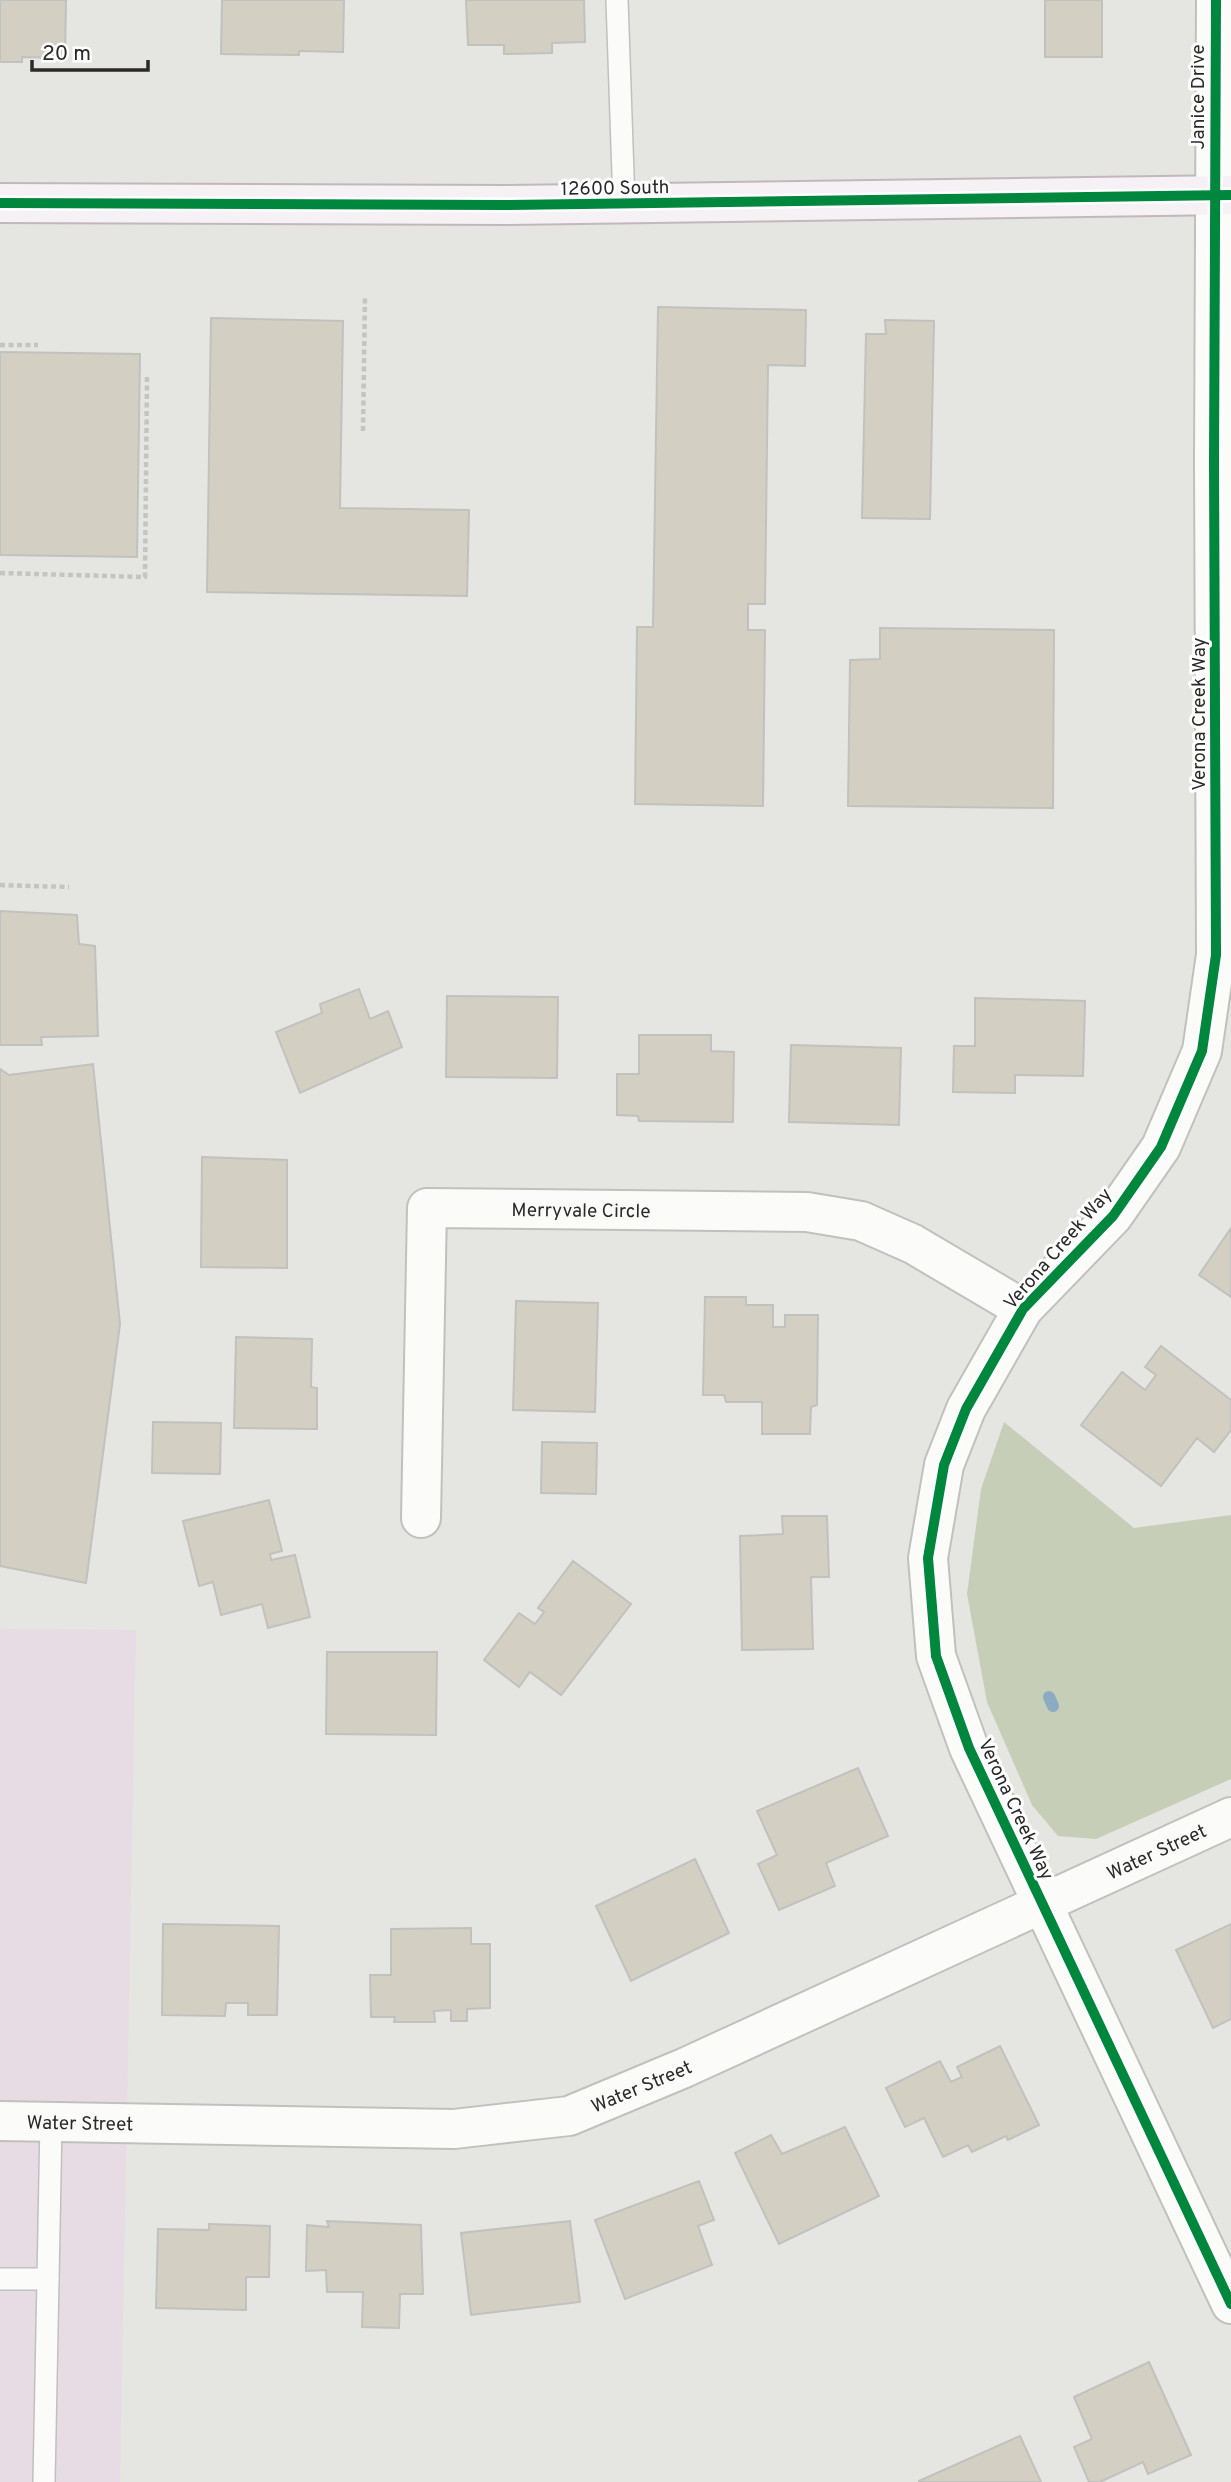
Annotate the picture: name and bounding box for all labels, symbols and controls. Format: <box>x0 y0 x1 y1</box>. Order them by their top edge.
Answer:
scale bar <box>32 28 147 72</box>
text: 20 m <box>42 41 91 68</box>
street label: Janice Drive <box>1187 44 1211 150</box>
street label: 12600 South <box>561 176 670 202</box>
street label: Verona Creek Way <box>1188 637 1212 791</box>
street label: Verona Creek Way <box>999 1184 1118 1315</box>
street label: Merryvale Circle <box>511 1199 651 1224</box>
street label: Verona Creek Way <box>972 1735 1058 1884</box>
street label: Water Street <box>1103 1820 1211 1886</box>
street label: Water Street <box>588 2056 696 2119</box>
street label: Water Street <box>26 2111 134 2137</box>

